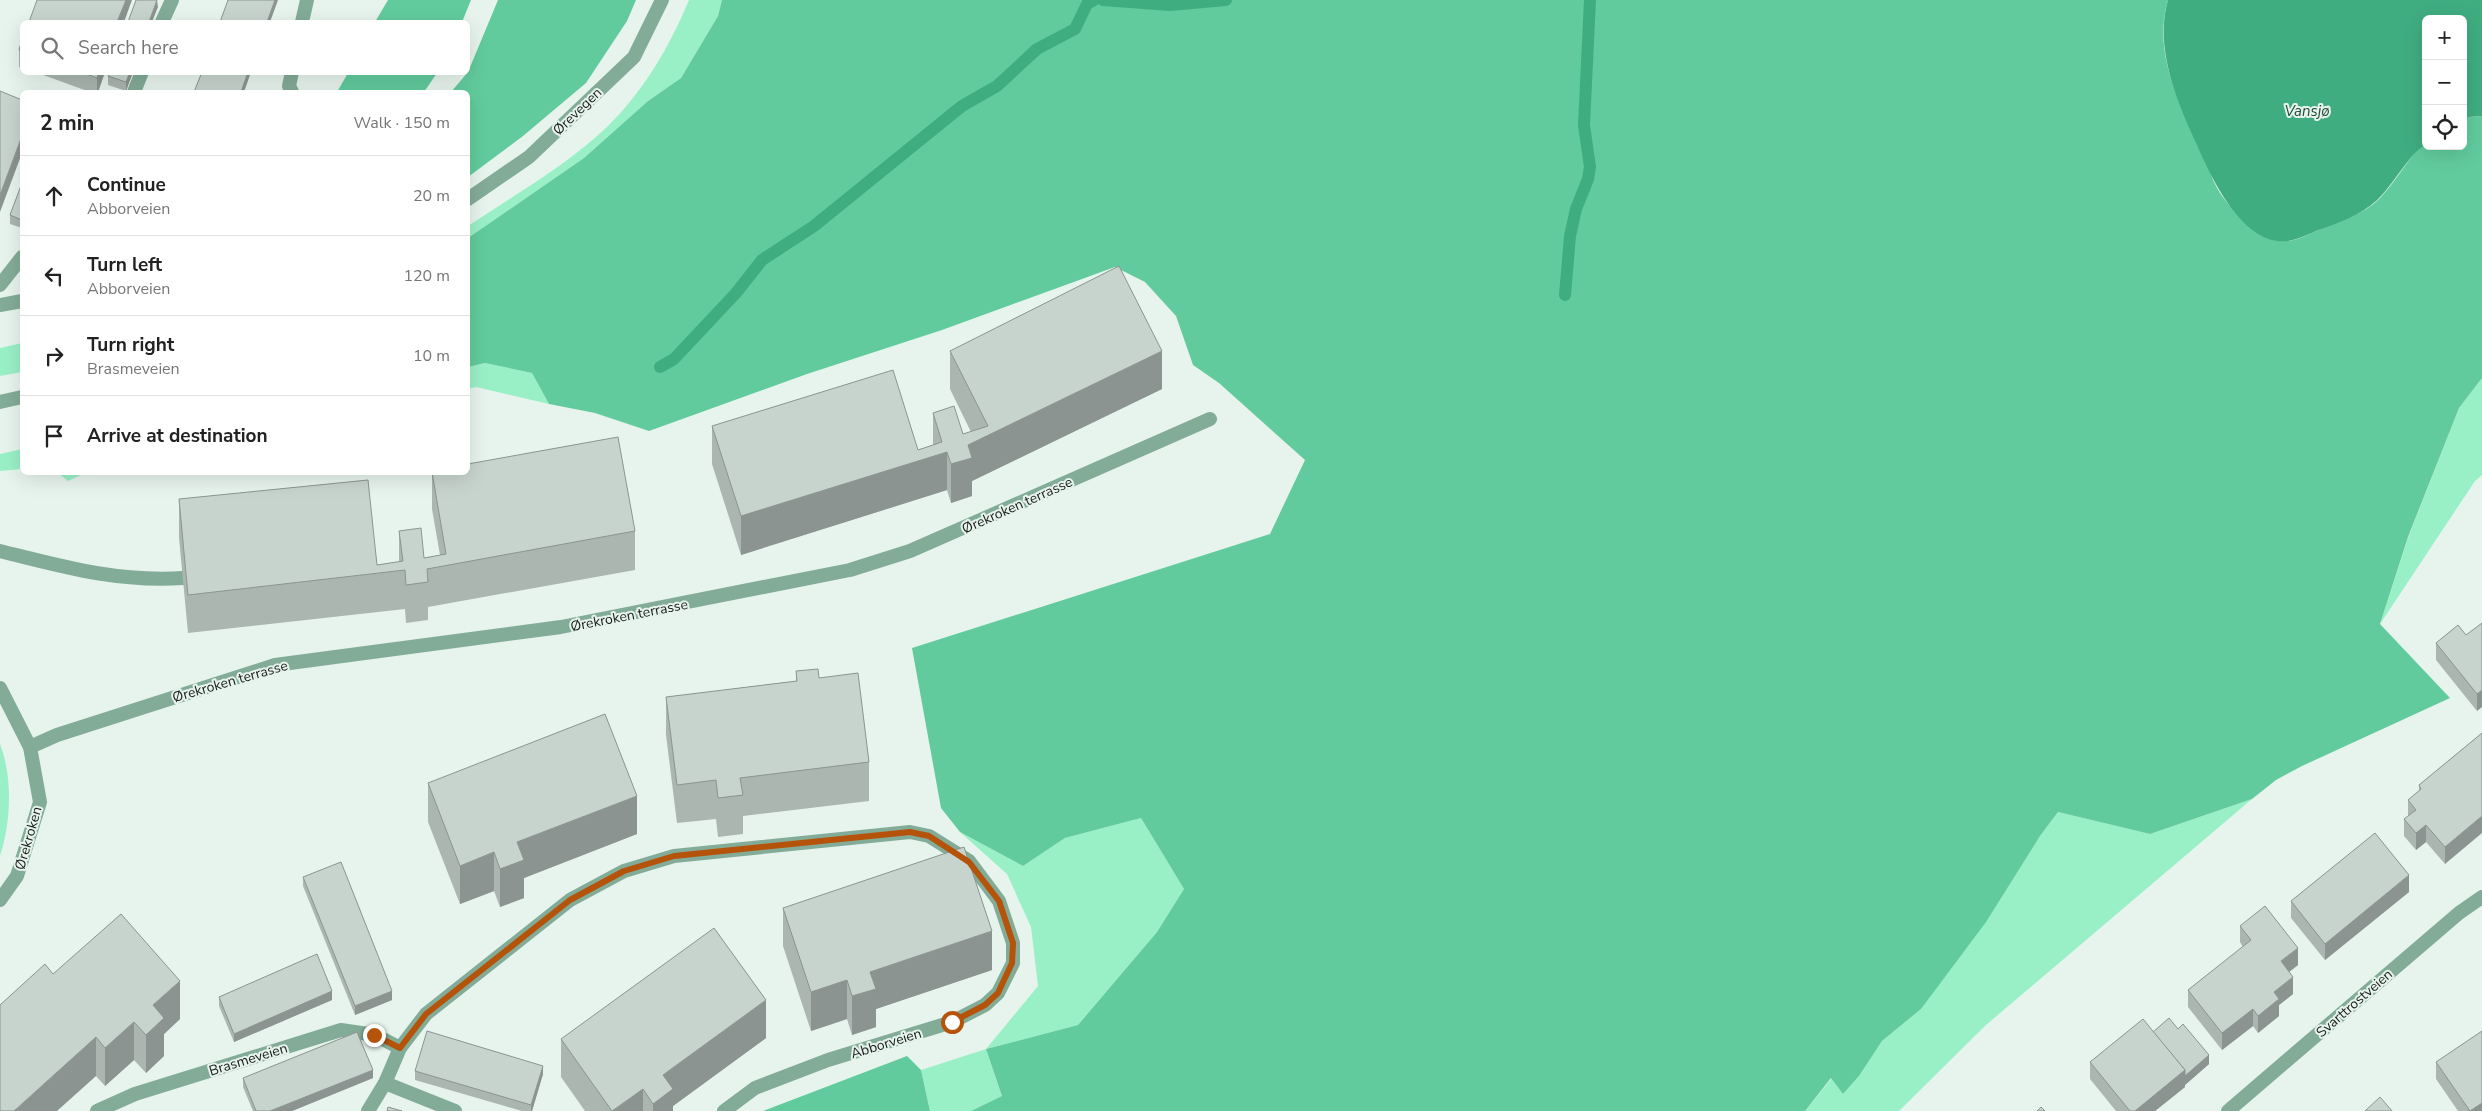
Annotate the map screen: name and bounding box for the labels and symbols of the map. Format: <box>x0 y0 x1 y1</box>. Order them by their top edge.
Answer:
street label: Ørevegen <box>549 83 606 139</box>
water label: Vansjø <box>2284 101 2330 121</box>
street label: Ørekroken terrasse <box>959 473 1076 538</box>
street label: Ørekroken terrasse <box>569 595 689 636</box>
street label: Ørekroken terrasse <box>170 656 290 707</box>
street label: Ørekroken <box>10 804 47 872</box>
street label: Svarttrostveien <box>2312 965 2397 1042</box>
route start <box>941 1011 964 1034</box>
route end <box>363 1024 386 1047</box>
street label: Abborveien <box>848 1024 924 1063</box>
street label: Brasmeveien <box>207 1039 290 1080</box>

